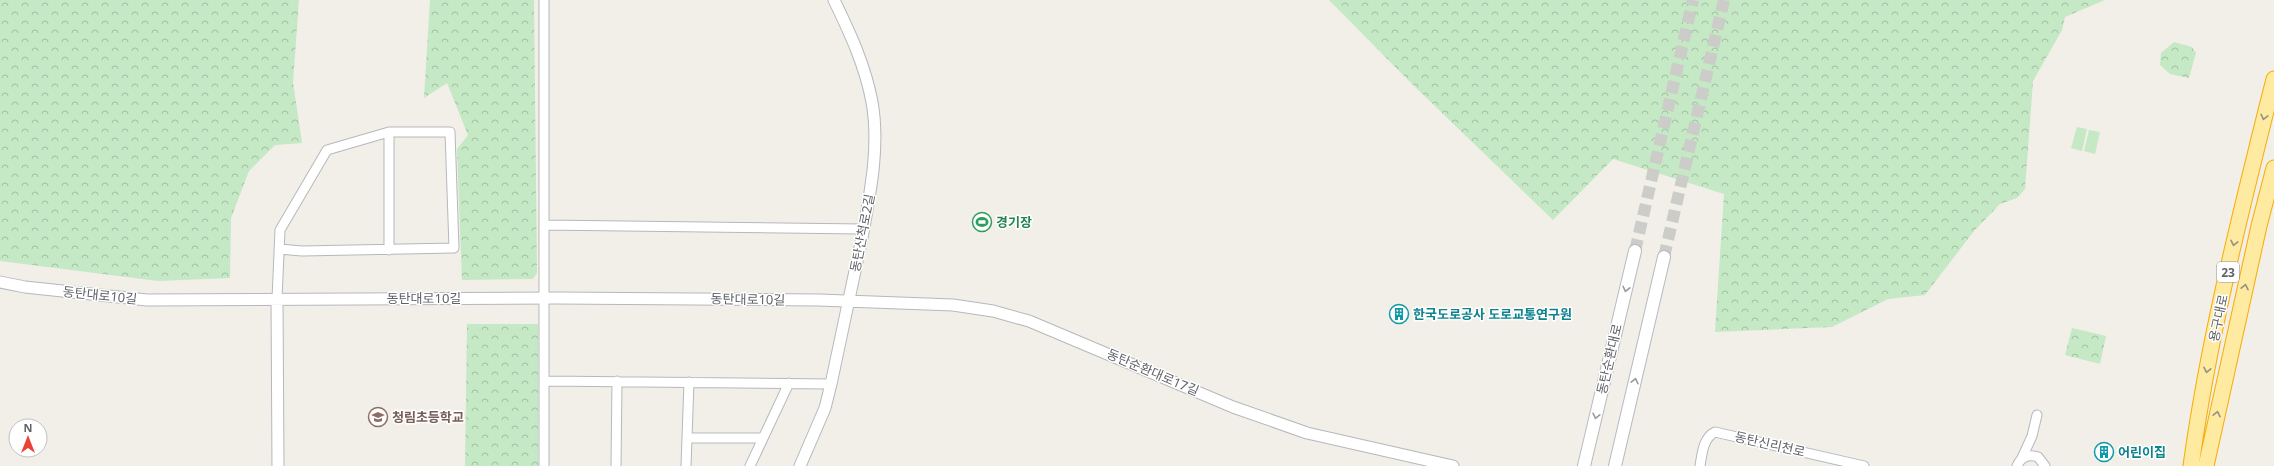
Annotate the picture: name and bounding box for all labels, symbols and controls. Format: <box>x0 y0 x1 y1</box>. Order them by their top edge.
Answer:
one-way arrow <box>2261 114 2269 120</box>
street label: 동탄산척로2길 <box>846 192 878 274</box>
sports icon: 경기장 <box>971 211 993 233</box>
place label: 경기장 <box>996 213 1032 231</box>
one-way arrow <box>2230 240 2238 246</box>
road number: 23 <box>2217 262 2239 282</box>
street label: 동탄대로10길 <box>62 282 138 308</box>
one-way arrow <box>2241 284 2249 290</box>
one-way arrow <box>1622 286 1630 292</box>
street label: 동탄대로10길 <box>387 289 461 307</box>
street label: 동탄대로10길 <box>711 289 785 309</box>
street label: 용구대로 <box>2204 293 2232 343</box>
building icon: 한국도로공사 도로교통연구원 <box>1388 303 1410 325</box>
place label: 한국도로공사 도로교통연구원 <box>1413 305 1572 323</box>
street label: 동탄순환대로 <box>1592 322 1626 396</box>
street label: 동탄순환대로17길 <box>1104 344 1202 400</box>
one-way arrow <box>2203 367 2211 374</box>
one-way arrow <box>1630 378 1638 384</box>
school or university icon: 청림초등학교 <box>367 406 389 428</box>
place label: 청림초등학교 <box>392 408 464 426</box>
one-way arrow <box>2213 411 2221 417</box>
one-way arrow <box>1592 412 1601 419</box>
north arrow <box>8 418 48 458</box>
text: N <box>24 420 32 435</box>
street label: 동탄신리천로 <box>1733 427 1807 461</box>
building icon: 어린이집 <box>2093 441 2115 463</box>
place label: 어린이집 <box>2118 443 2166 461</box>

